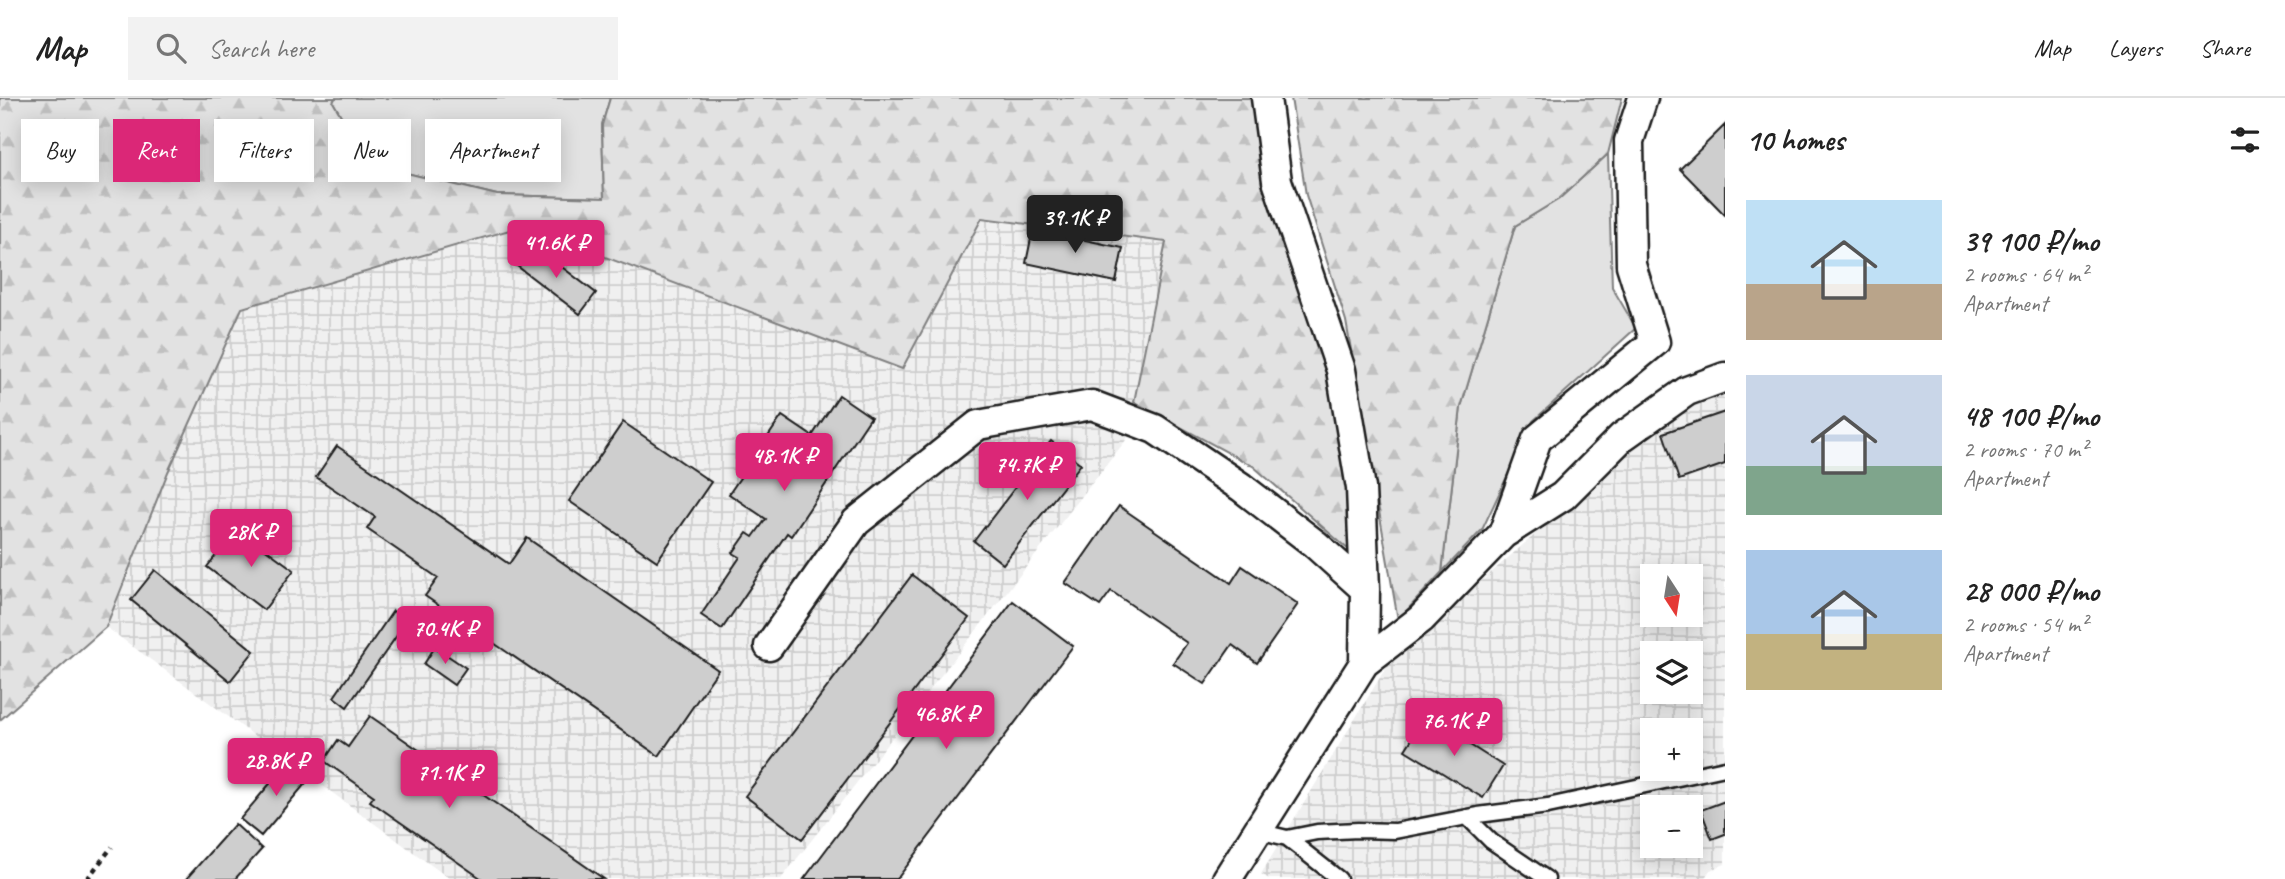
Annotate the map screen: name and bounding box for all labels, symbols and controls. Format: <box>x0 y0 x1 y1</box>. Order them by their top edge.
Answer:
search box <box>128 17 618 80</box>
text: Map <box>35 27 86 69</box>
icon: search <box>152 29 190 67</box>
text: Search here <box>208 32 314 65</box>
text: Map <box>2034 33 2071 63</box>
text: Layers <box>2109 33 2162 63</box>
text: Share <box>2200 33 2250 63</box>
chip: Buy <box>21 119 99 182</box>
chip: Rent <box>113 119 200 182</box>
chip: Filters <box>214 119 314 182</box>
chip: New <box>328 119 411 182</box>
chip: Apartment <box>425 119 561 182</box>
text: 10 homes <box>1746 121 1844 159</box>
icon: filters <box>2226 121 2264 159</box>
pin: 39.1K ₽ <box>1010 195 1140 255</box>
text: 39.1K ₽ <box>1043 203 1107 232</box>
pin: 41.6K ₽ <box>491 220 621 280</box>
text: 39 100 ₽/mo <box>1963 222 2099 260</box>
text: 41.6K ₽ <box>523 228 589 257</box>
icon: home <box>1802 228 1886 312</box>
text: 2 rooms · 64 m² <box>1963 260 2087 289</box>
text: Apartment <box>1963 289 2048 318</box>
text: 48 100 ₽/mo <box>1963 397 2099 435</box>
icon: home <box>1802 403 1886 487</box>
pin: 48.1K ₽ <box>719 434 849 493</box>
text: 2 rooms · 70 m² <box>1963 435 2087 464</box>
text: 48.1K ₽ <box>752 441 816 470</box>
pin: 74.7K ₽ <box>962 442 1092 502</box>
text: 74.7K ₽ <box>995 450 1059 479</box>
text: Apartment <box>1963 464 2048 493</box>
pin: 28K ₽ <box>202 510 300 569</box>
text: 28K ₽ <box>226 517 276 546</box>
north arrow <box>1640 564 1703 626</box>
map controls <box>1640 564 1703 858</box>
text: 28 000 ₽/mo <box>1963 572 2099 610</box>
icon: home <box>1802 578 1886 662</box>
pin: 70.4K ₽ <box>380 606 510 666</box>
text: 2 rooms · 54 m² <box>1963 610 2087 639</box>
text: 70.4K ₽ <box>413 614 477 643</box>
text: Apartment <box>1963 639 2048 668</box>
button: layers <box>1640 641 1703 704</box>
pin: 46.8K ₽ <box>881 692 1011 751</box>
pin: 76.1K ₽ <box>1389 698 1519 758</box>
text: 46.8K ₽ <box>913 699 979 728</box>
text: 76.1K ₽ <box>1421 706 1487 735</box>
button: + <box>1640 718 1703 781</box>
pin: 28.8K ₽ <box>211 738 341 798</box>
text: 28.8K ₽ <box>244 746 308 775</box>
pin: 71.1K ₽ <box>384 750 514 810</box>
text: 71.1K ₽ <box>417 758 481 787</box>
button: − <box>1640 795 1703 858</box>

